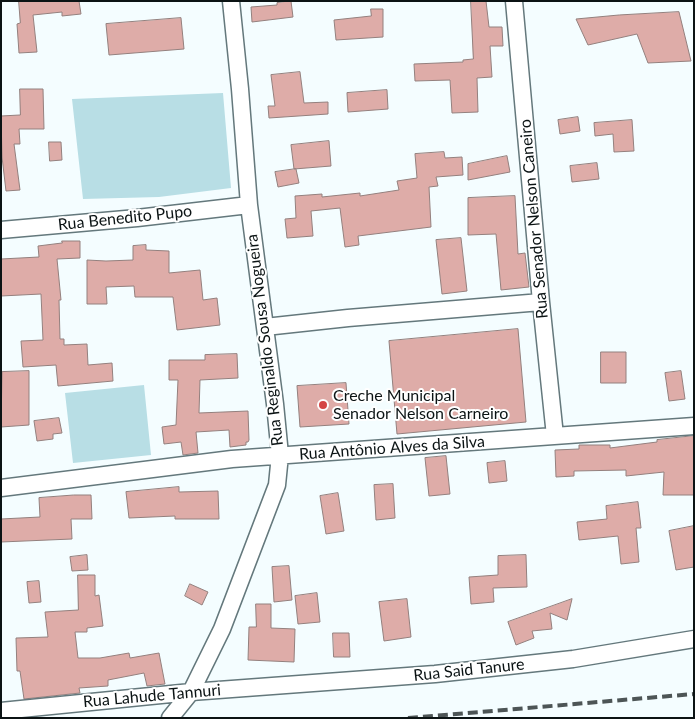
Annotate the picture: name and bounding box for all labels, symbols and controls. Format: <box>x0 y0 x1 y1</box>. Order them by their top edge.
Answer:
street label: Rua Senador Nelson Caneiro <box>516 118 552 320</box>
street label: Rua Benedito Pupo <box>57 201 193 235</box>
street label: Rua Reginaldo Sousa Nogueira <box>242 233 288 447</box>
place label: Creche Municipal Senador Nelson Carneiro <box>333 386 508 424</box>
marker: Creche Municipal Senador Nelson Carneiro <box>317 399 329 411</box>
street label: Rua Antônio Alves da Silva <box>298 432 486 464</box>
street label: Rua Said Tanure <box>413 655 525 685</box>
street label: Rua Lahude Tannuri <box>82 680 222 712</box>

